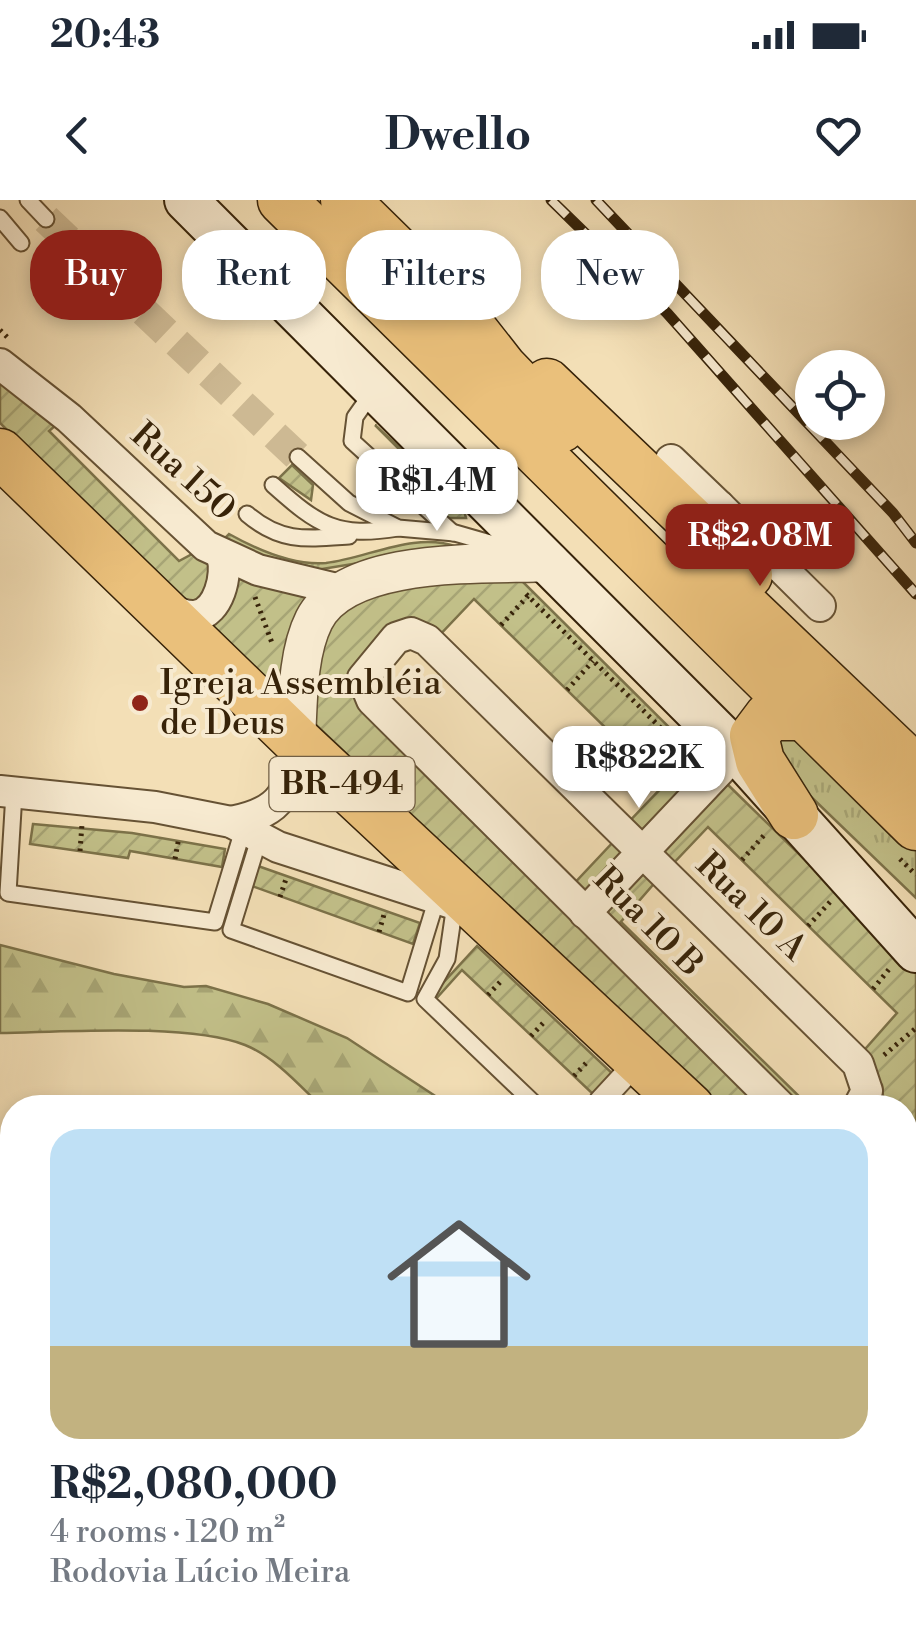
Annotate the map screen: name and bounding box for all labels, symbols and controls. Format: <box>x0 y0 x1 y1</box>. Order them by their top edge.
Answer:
text: 20:43 <box>50 12 160 59</box>
text: Dwello <box>385 107 531 164</box>
icon: back <box>50 108 105 163</box>
icon: heart <box>811 108 866 163</box>
chip: Buy <box>30 230 162 320</box>
chip: Rent <box>182 230 326 320</box>
chip: Filters <box>346 230 521 320</box>
chip: New <box>541 230 679 320</box>
map controls <box>795 350 885 440</box>
button: locate <box>795 350 885 440</box>
street label: Rua 150 <box>122 414 244 530</box>
pin: R$1.4M <box>356 449 518 534</box>
text: R$1.4M <box>378 461 496 501</box>
pin: R$2.08M <box>668 504 852 589</box>
text: R$2.08M <box>688 516 832 556</box>
place label: Igreja Assembléia de Deus <box>160 662 442 745</box>
marker: Igreja Assembléia de Deus <box>129 692 151 714</box>
pin: R$822K <box>558 726 720 811</box>
text: R$822K <box>574 738 704 778</box>
road number: BR-494 <box>270 757 414 811</box>
street label: Rua 10 A <box>687 844 816 971</box>
street label: Rua 10 B <box>584 858 712 986</box>
icon: home <box>369 1194 549 1374</box>
text: R$2,080,000 <box>50 1459 338 1512</box>
text: 4 rooms · 120 m² <box>50 1512 285 1552</box>
text: Rodovia Lúcio Meira <box>50 1552 350 1592</box>

